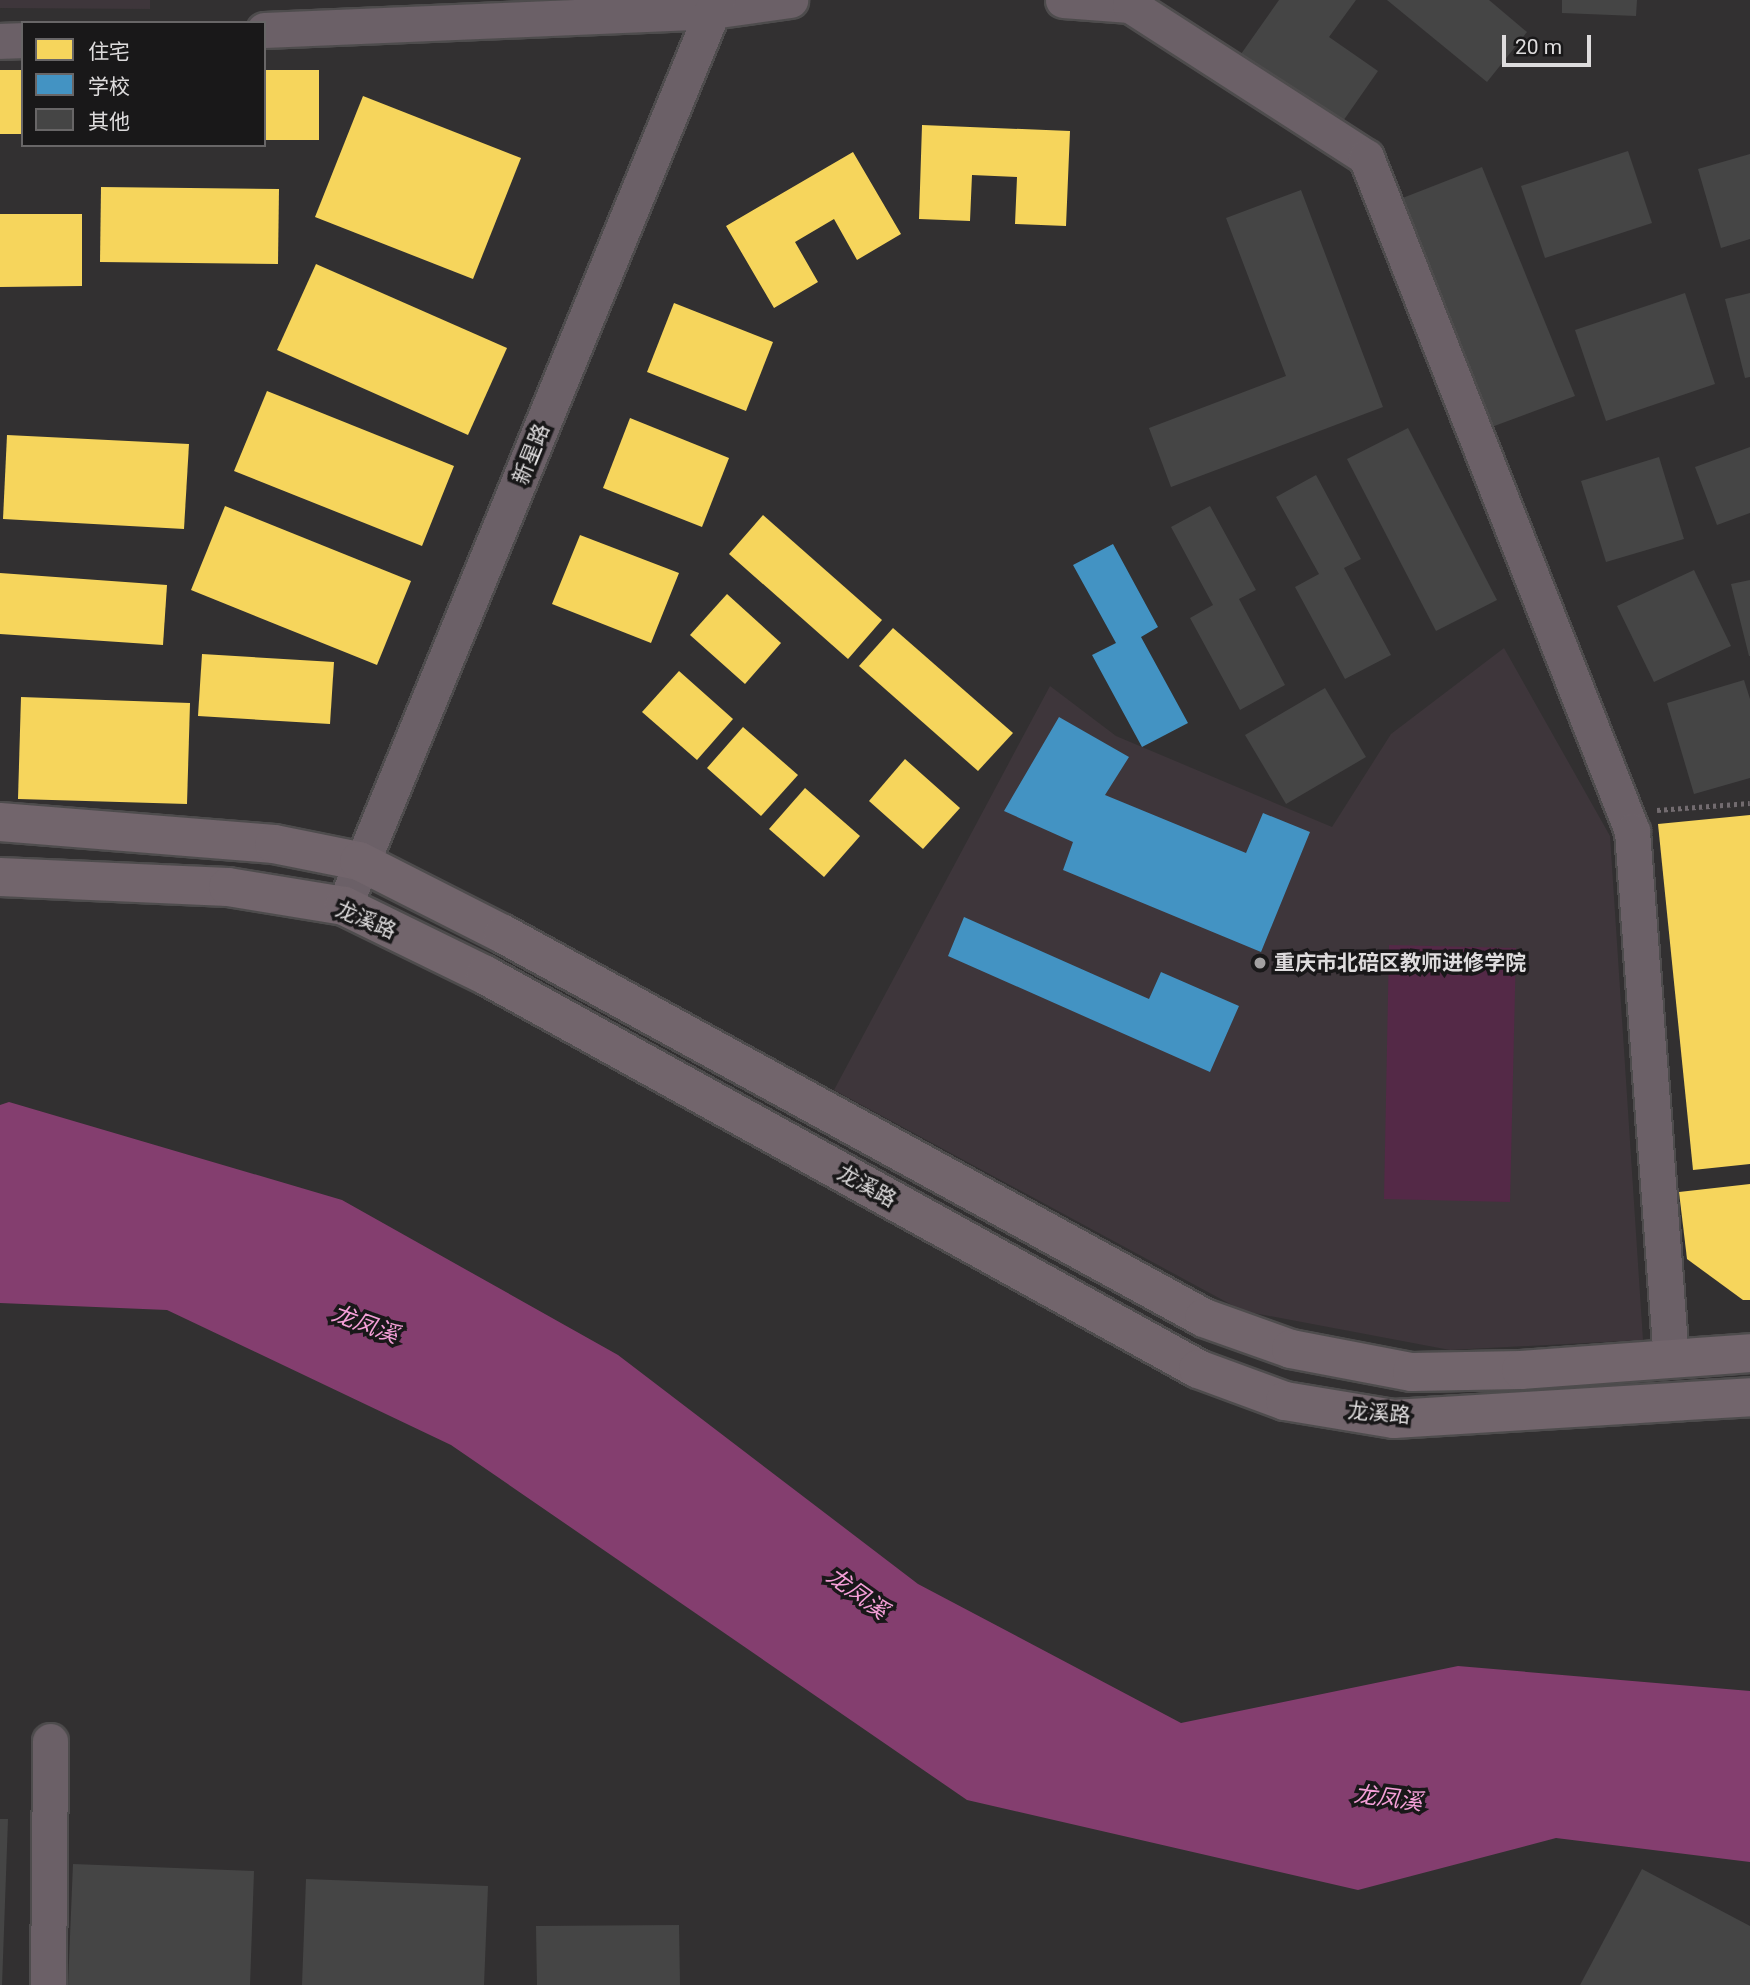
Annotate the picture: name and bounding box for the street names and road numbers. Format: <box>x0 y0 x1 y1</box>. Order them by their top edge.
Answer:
street label: 新星路 <box>508 420 554 488</box>
street label: 龙溪路 <box>332 896 400 944</box>
street label: 龙溪路 <box>833 1160 901 1212</box>
street label: 龙溪路 <box>1347 1398 1411 1428</box>

